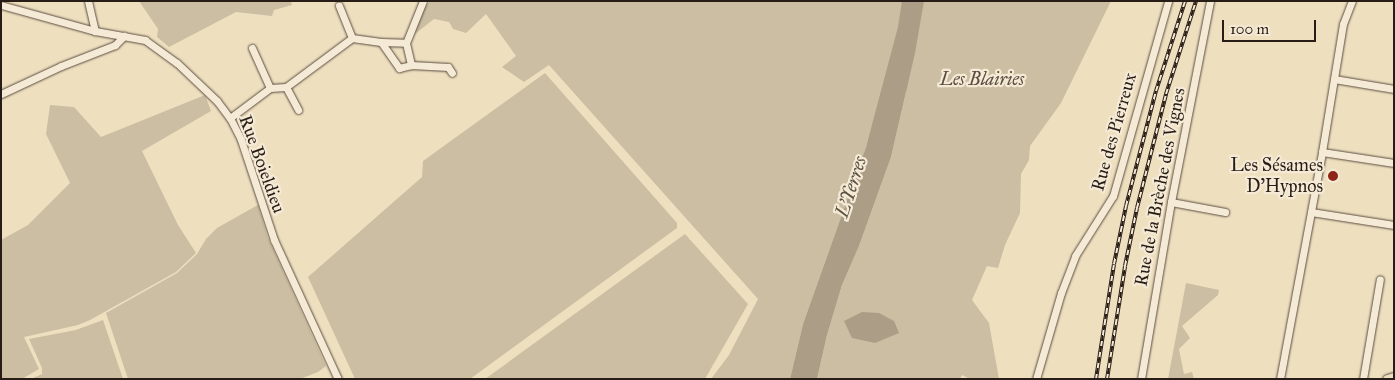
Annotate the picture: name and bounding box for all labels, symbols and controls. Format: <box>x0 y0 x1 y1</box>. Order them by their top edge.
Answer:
scale bar <box>1225 10 1319 42</box>
text: 100 m <box>1230 20 1269 38</box>
park label: Les Blairies <box>940 68 1024 90</box>
street label: Rue des Pierreux <box>1087 71 1141 193</box>
street label: Rue de la Brèche des Vignes <box>1130 86 1190 288</box>
street label: Rue Boieldieu <box>234 112 290 216</box>
water label: L'Yerres <box>830 154 872 220</box>
place label: Les Sésames D'Hypnos <box>1231 155 1323 198</box>
marker: Les Sésames D'Hypnos <box>1327 170 1339 182</box>

